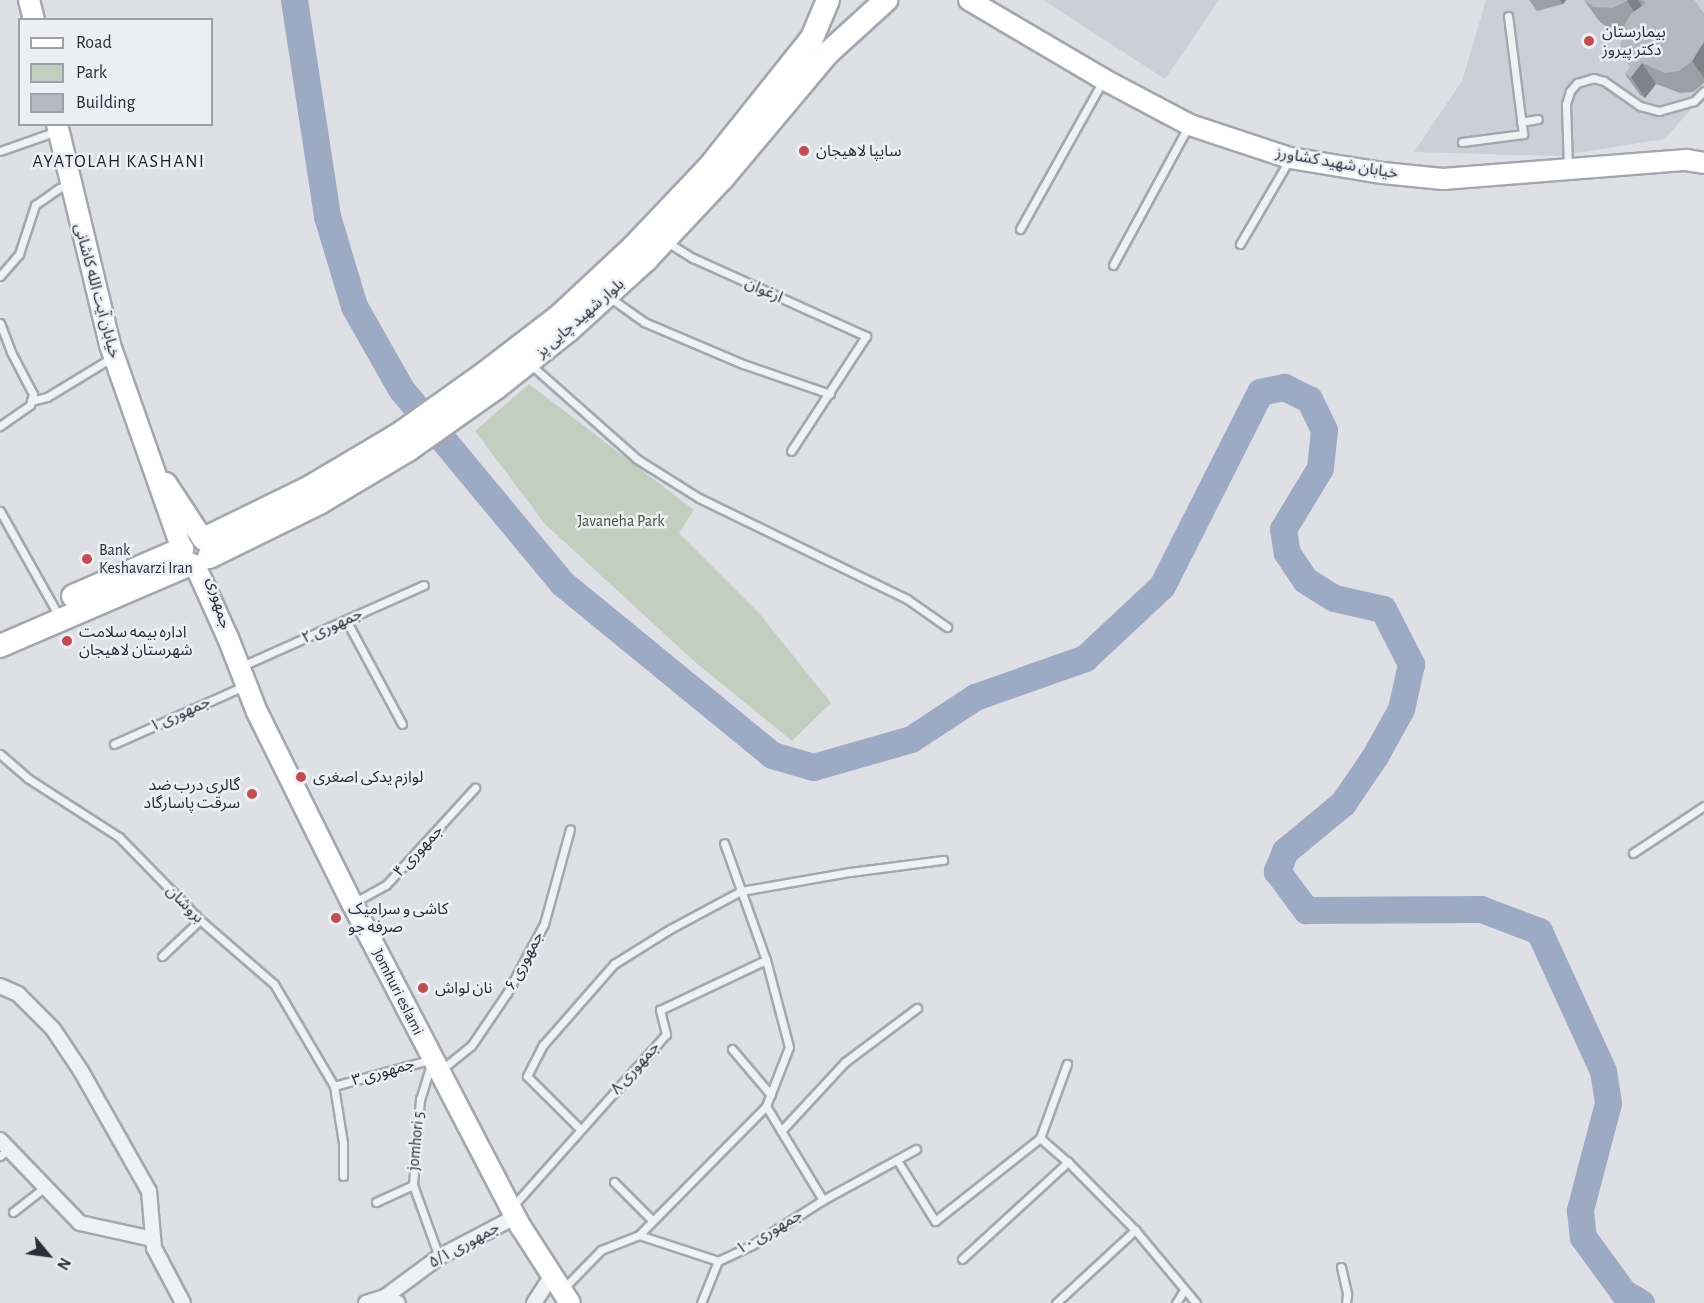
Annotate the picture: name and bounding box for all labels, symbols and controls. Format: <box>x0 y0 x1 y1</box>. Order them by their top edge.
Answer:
legend <box>18 18 213 126</box>
place label: بیمارستان دکتر پیروز <box>1602 22 1666 60</box>
marker: بیمارستان دکتر پیروز <box>1580 32 1598 50</box>
text: Road <box>76 34 112 52</box>
text: Park <box>76 64 107 82</box>
text: Building <box>76 94 135 112</box>
place label: سایپا لاهیجان <box>816 141 902 161</box>
street label: خیابان شهید کشاورز <box>1274 143 1400 183</box>
marker: سایپا لاهیجان <box>797 144 811 158</box>
district label: AYATOLAH KASHANI <box>33 151 205 173</box>
street label: خیابان آیت الله کاشانی <box>70 221 124 361</box>
street label: ارغوان <box>742 273 786 307</box>
street label: بلوار شهید چایی پز <box>532 274 628 362</box>
park label: Javaneha Park <box>577 511 665 531</box>
place label: Bank Keshavarzi Iran <box>99 540 193 578</box>
marker: Bank Keshavarzi Iran <box>80 552 94 566</box>
street label: جمهوری <box>203 575 235 631</box>
street label: جمهوری ۲ <box>299 604 365 648</box>
place label: اداره بیمه سلامت شهرستان لاهیجان <box>79 622 193 660</box>
marker: اداره بیمه سلامت شهرستان لاهیجان <box>60 634 74 648</box>
street label: جمهوری ۱ <box>147 692 213 736</box>
place label: لوازم یدکی اصغری <box>313 767 424 787</box>
marker: لوازم یدکی اصغری <box>294 770 308 784</box>
place label: گالری درب ضد سرقت پاسارگاد <box>144 775 240 813</box>
marker: گالری درب ضد سرقت پاسارگاد <box>245 787 259 801</box>
street label: جمهوری ۴ <box>389 821 447 881</box>
street label: بروشان <box>162 881 208 927</box>
place label: کاشی و سرامیک صرفه جو <box>348 899 448 937</box>
marker: کاشی و سرامیک صرفه جو <box>329 911 343 925</box>
street label: جمهوری ۶ <box>500 928 548 994</box>
street label: Jomhuri eslami <box>368 946 428 1038</box>
place label: نان لواش <box>435 978 492 998</box>
marker: نان لواش <box>416 981 430 995</box>
street label: جمهوری ۸ <box>606 1038 664 1098</box>
street label: جمهوری ۳ <box>350 1054 416 1090</box>
street label: jomhori 5 <box>404 1111 428 1171</box>
street label: جمهوری ۱۰ <box>732 1205 806 1259</box>
street label: جمهوری ۵/۱ <box>425 1218 503 1272</box>
north arrow <box>18 1225 78 1285</box>
text: N <box>54 1255 73 1272</box>

